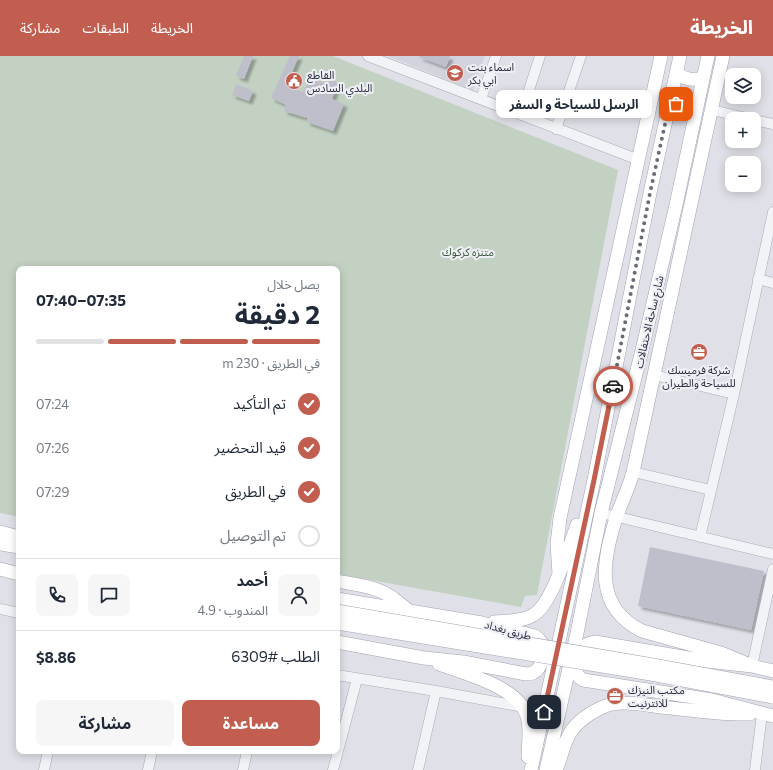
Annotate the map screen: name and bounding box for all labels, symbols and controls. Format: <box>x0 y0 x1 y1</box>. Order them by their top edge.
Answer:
text: الخريطة <box>690 15 753 38</box>
text: مشاركة <box>20 19 60 36</box>
text: الطبقات <box>82 19 129 36</box>
text: الخريطة <box>151 19 193 36</box>
place label: اسماء بنت ابي بكر <box>467 60 514 90</box>
school or university icon: اسماء بنت ابي بكر <box>445 63 465 83</box>
place label: القاطع البلدي السادس <box>307 68 372 98</box>
map controls <box>725 68 761 192</box>
button: layers <box>725 68 761 104</box>
public building icon: القاطع البلدي السادس <box>284 71 304 91</box>
pin <box>659 87 693 121</box>
callout: الرسل للسياحة و السفر <box>496 90 652 118</box>
icon: bag <box>665 93 687 115</box>
text: الرسل للسياحة و السفر <box>509 96 639 112</box>
button: + <box>725 112 761 148</box>
button: − <box>725 156 761 192</box>
park label: متنزه كركوك <box>442 245 494 259</box>
street label: شارع ساحة الاحتفالات <box>632 274 668 370</box>
text: يصل خلال <box>267 276 320 292</box>
text: 07:35–07:40 <box>36 291 126 309</box>
text: 2 دقيقة <box>235 298 320 329</box>
office icon: شركة فرميسك للسياحة والطيران <box>689 342 709 362</box>
text: في الطريق · 230 m <box>222 355 320 371</box>
place label: شركة فرميسك للسياحة والطيران <box>662 363 736 390</box>
courier <box>593 366 633 406</box>
icon: car <box>602 375 624 397</box>
icon: check <box>298 393 320 415</box>
text: تم التأكيد <box>233 394 286 412</box>
text: 07:24 <box>36 396 69 412</box>
icon: check <box>298 437 320 459</box>
text: قيد التحضير <box>214 438 286 456</box>
text: 07:26 <box>36 440 69 456</box>
icon: check <box>298 481 320 503</box>
text: في الطريق <box>225 482 286 500</box>
text: 07:29 <box>36 484 69 500</box>
text: تم التوصيل <box>220 526 286 544</box>
text: أحمد <box>237 571 268 589</box>
button: phone <box>36 574 78 616</box>
button: chat <box>88 574 130 616</box>
button: person <box>278 574 320 616</box>
text: المندوب · 4.9 <box>197 602 268 618</box>
street label: طريق بغداد <box>483 617 533 643</box>
text: الطلب #6309 <box>231 647 320 665</box>
text: $8.86 <box>36 648 76 666</box>
place label: مكتب النيزك للانترنيت <box>628 683 685 710</box>
office icon: مكتب النيزك للانترنيت <box>605 686 625 706</box>
pin <box>527 695 561 729</box>
button: مشاركة <box>36 700 174 746</box>
button: مساعدة <box>182 700 320 746</box>
icon: home <box>533 701 555 723</box>

